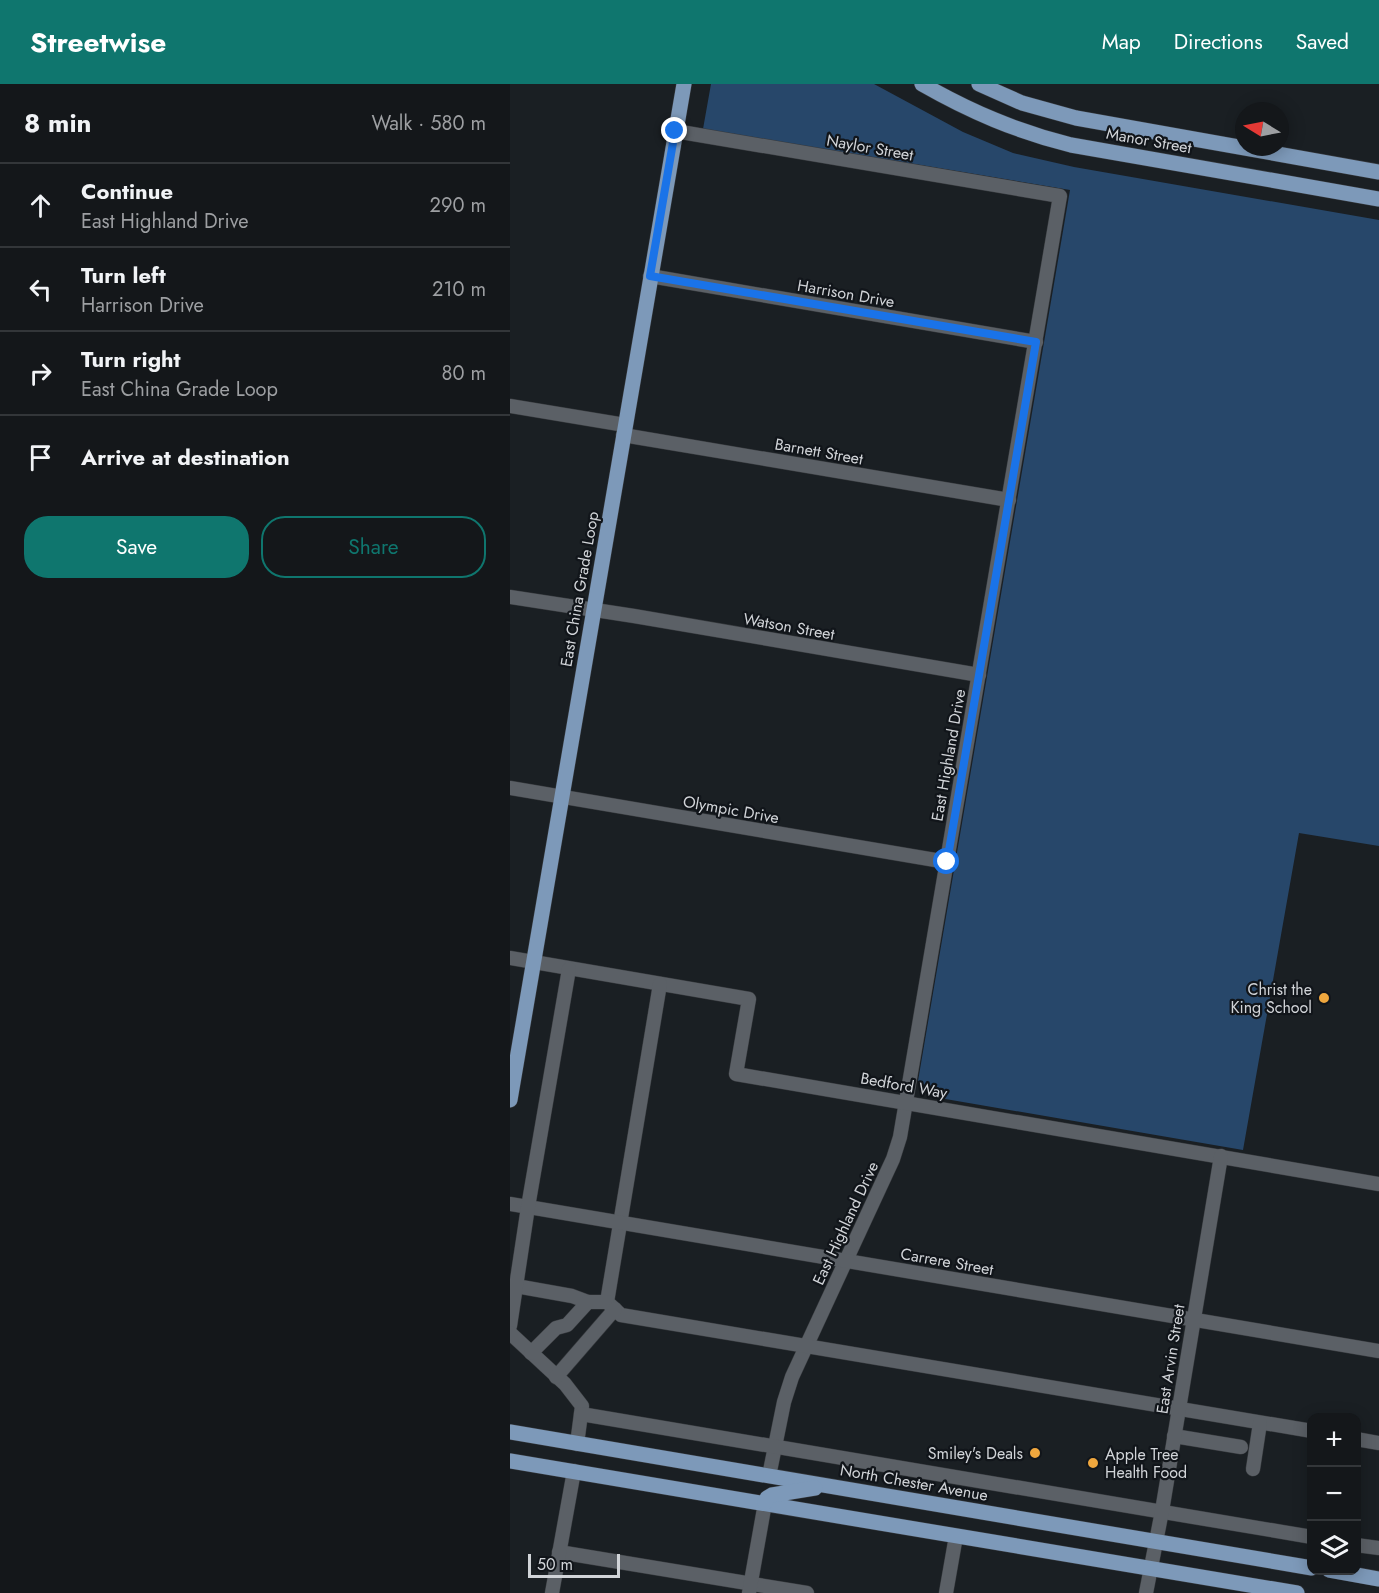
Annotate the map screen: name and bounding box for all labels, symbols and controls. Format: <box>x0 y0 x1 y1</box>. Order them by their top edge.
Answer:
text: Streetwise <box>30 22 166 63</box>
text: Map <box>1102 27 1141 57</box>
text: Directions <box>1174 27 1263 57</box>
text: Saved <box>1296 27 1349 57</box>
north arrow <box>1235 102 1289 156</box>
text: 8 min <box>24 104 92 142</box>
text: Walk · 580 m <box>371 109 486 138</box>
route end <box>661 117 687 143</box>
street label: Manor Street <box>1104 122 1194 159</box>
street label: Naylor Street <box>825 129 915 166</box>
text: Continue <box>81 175 173 207</box>
icon: ahead <box>24 189 57 222</box>
text: 290 m <box>430 191 486 220</box>
text: East Highland Drive <box>81 207 248 236</box>
text: Turn left <box>81 259 166 291</box>
icon: left <box>24 273 57 306</box>
street label: Harrison Drive <box>796 274 896 313</box>
text: 210 m <box>432 275 486 304</box>
text: Harrison Drive <box>81 291 204 320</box>
text: Turn right <box>81 343 181 375</box>
icon: right <box>24 357 57 390</box>
text: 80 m <box>441 359 486 388</box>
text: East China Grade Loop <box>81 375 278 404</box>
street label: Barnett Street <box>773 432 865 471</box>
icon: arrive <box>24 441 57 474</box>
text: Arrive at destination <box>81 441 290 473</box>
street label: East China Grade Loop <box>554 510 604 669</box>
button: Save <box>24 516 249 578</box>
button: Share <box>261 516 486 578</box>
street label: Watson Street <box>741 607 837 646</box>
street label: East Highland Drive <box>926 687 971 823</box>
street label: Olympic Drive <box>681 790 781 829</box>
route start <box>933 848 959 874</box>
place label: Christ the King School <box>1231 978 1312 1019</box>
marker: Christ the King School <box>1317 991 1331 1005</box>
street label: Bedford Way <box>859 1067 950 1105</box>
street label: East Highland Drive <box>807 1158 884 1289</box>
street label: Carrere Street <box>899 1242 995 1281</box>
street label: East Arvin Street <box>1150 1302 1191 1416</box>
map controls <box>1307 1413 1361 1575</box>
button: + <box>1307 1413 1361 1467</box>
place label: Smiley's Deals <box>928 1442 1023 1465</box>
place label: Apple Tree Health Food <box>1105 1443 1187 1484</box>
marker: Smiley's Deals <box>1028 1446 1042 1460</box>
marker: Apple Tree Health Food <box>1086 1456 1100 1470</box>
street label: North Chester Avenue <box>838 1458 990 1507</box>
button: − <box>1307 1467 1361 1521</box>
button: layers <box>1307 1521 1361 1575</box>
scale bar <box>528 1551 620 1578</box>
text: 50 m <box>537 1553 573 1576</box>

